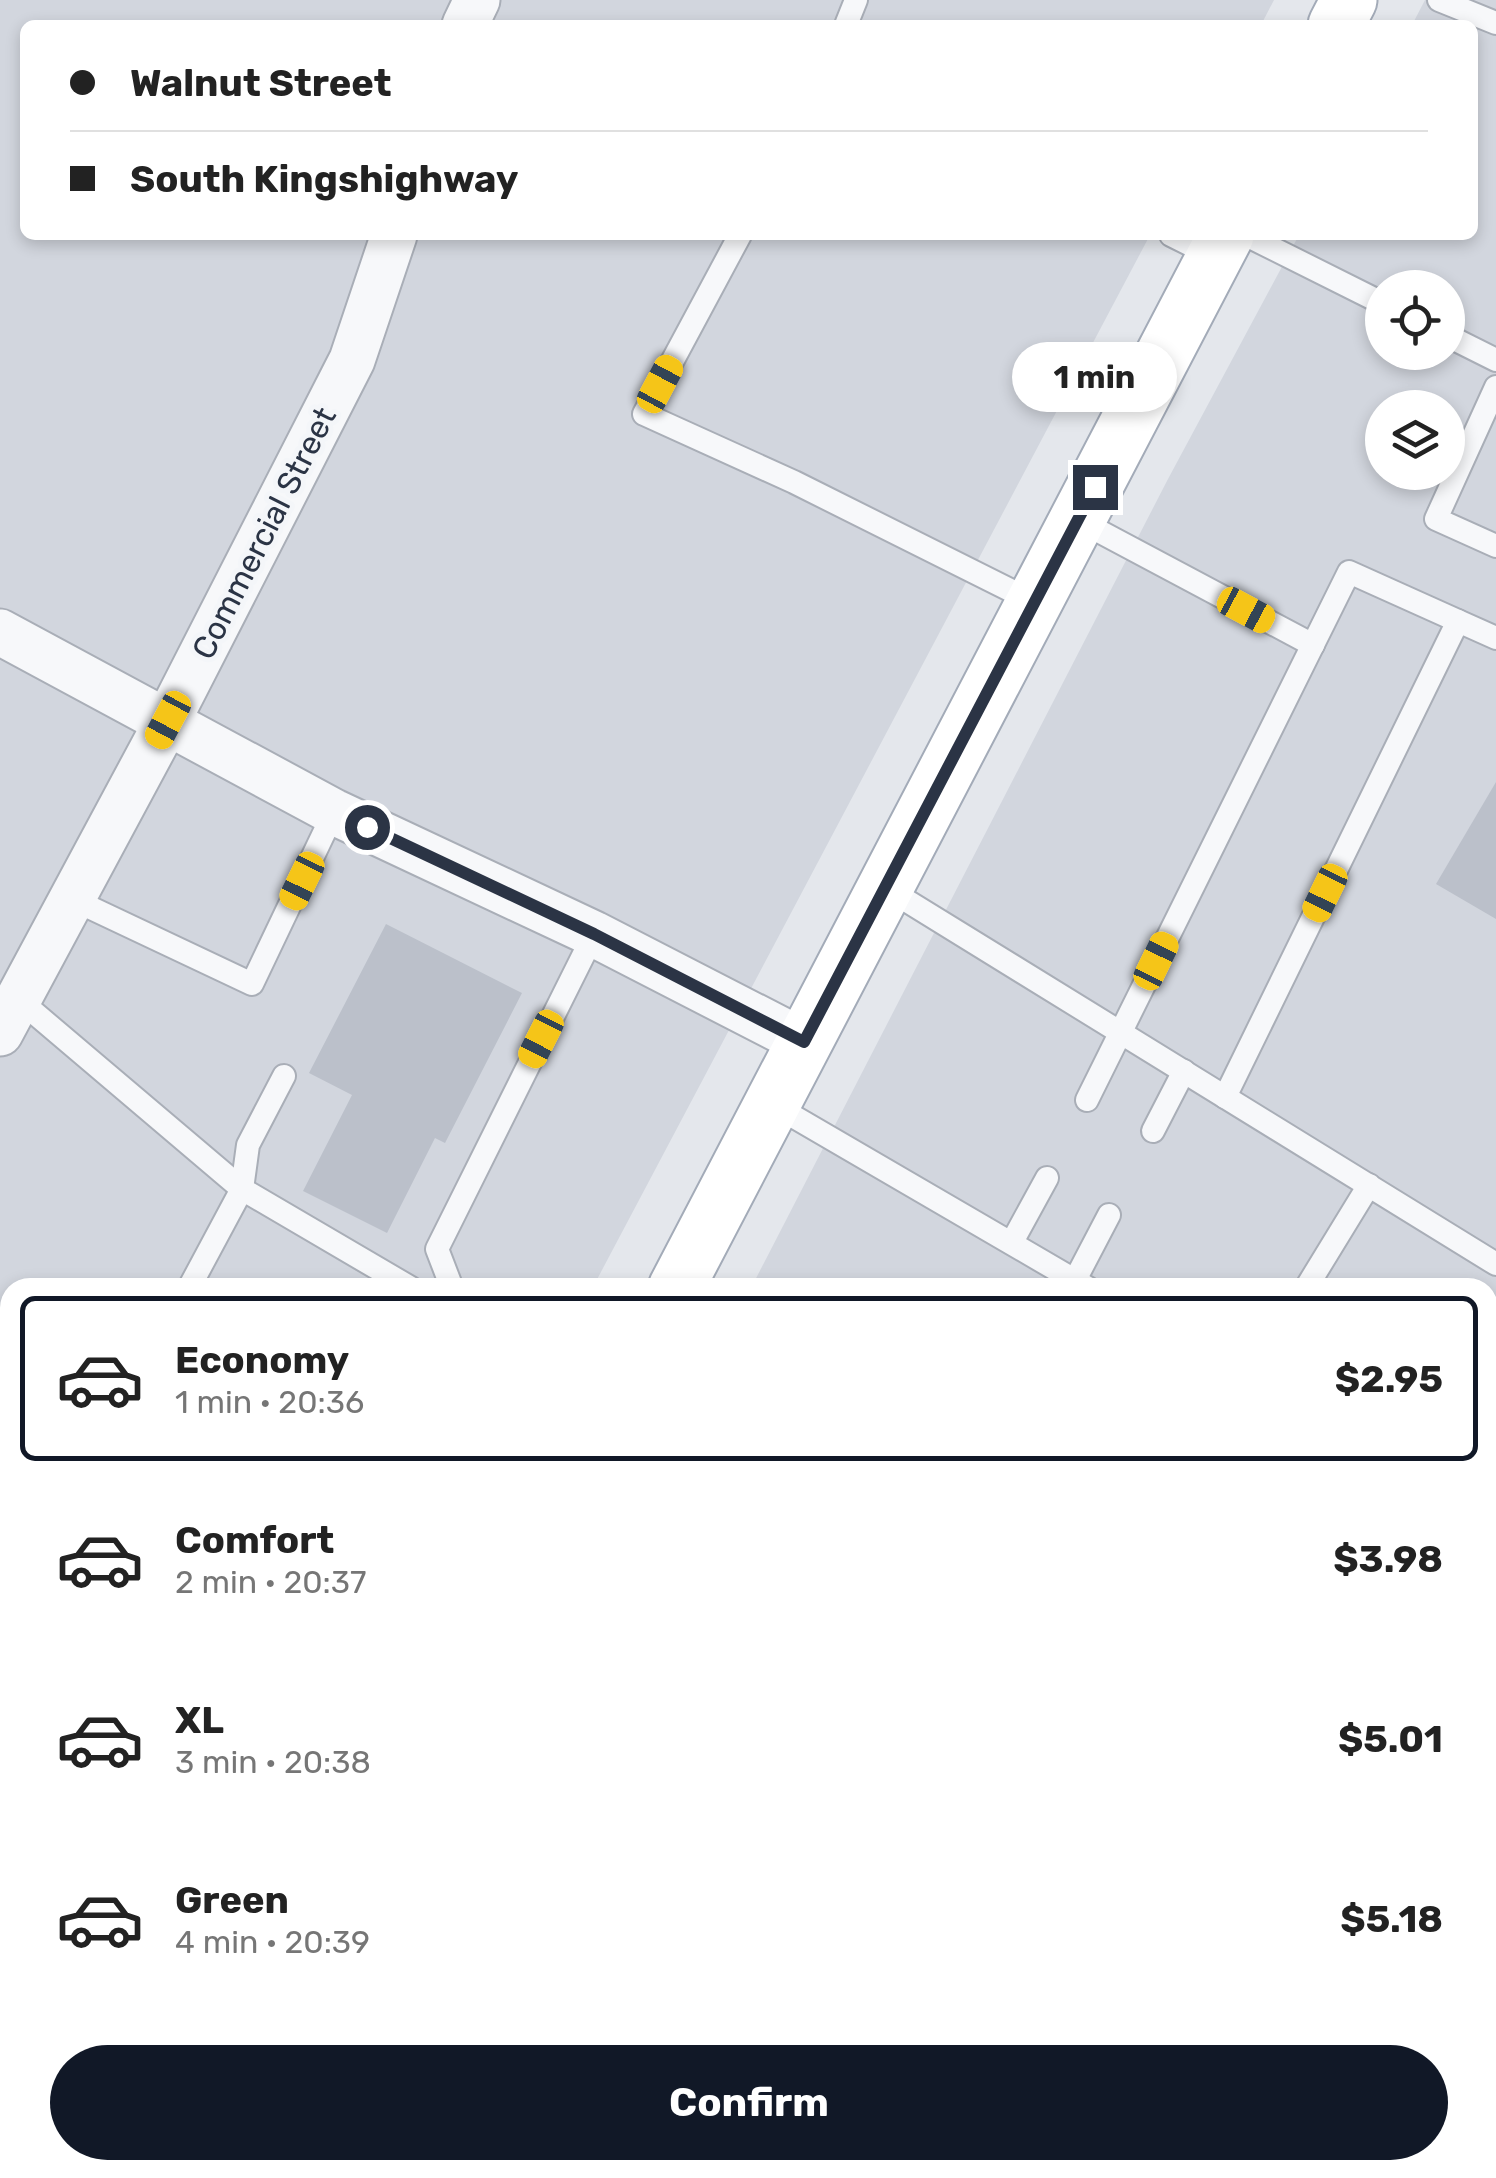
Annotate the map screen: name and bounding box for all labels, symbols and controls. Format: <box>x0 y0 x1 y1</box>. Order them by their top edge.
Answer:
text: Walnut Street <box>130 60 392 106</box>
text: South Kingshighway <box>130 156 519 202</box>
map controls <box>1365 270 1465 490</box>
button: locate <box>1365 270 1465 370</box>
callout: 1 min <box>1012 342 1178 412</box>
car <box>633 350 687 418</box>
text: 1 min <box>1054 358 1135 396</box>
button: layers <box>1365 390 1465 490</box>
street label: Commercial Street <box>184 401 344 665</box>
route end <box>1073 465 1118 510</box>
car <box>1212 583 1280 637</box>
car <box>141 686 195 754</box>
route start <box>345 805 390 850</box>
car <box>275 847 329 915</box>
car <box>1298 859 1352 927</box>
car <box>1129 927 1183 995</box>
car <box>514 1005 568 1073</box>
icon: car <box>55 1334 145 1424</box>
text: Economy <box>175 1337 349 1383</box>
text: $2.95 <box>1335 1356 1443 1402</box>
text: 1 min · 20:36 <box>175 1383 364 1421</box>
icon: car <box>55 1514 145 1604</box>
text: Comfort <box>175 1517 334 1563</box>
text: $3.98 <box>1333 1536 1443 1582</box>
text: 2 min · 20:37 <box>175 1563 366 1601</box>
icon: car <box>55 1694 145 1784</box>
text: XL <box>175 1697 224 1743</box>
text: $5.01 <box>1338 1716 1443 1762</box>
text: 3 min · 20:38 <box>175 1743 371 1781</box>
icon: car <box>55 1874 145 1964</box>
text: Green <box>175 1877 289 1923</box>
text: $5.18 <box>1340 1896 1443 1942</box>
text: 4 min · 20:39 <box>175 1923 370 1961</box>
button: Confirm <box>50 2045 1448 2160</box>

